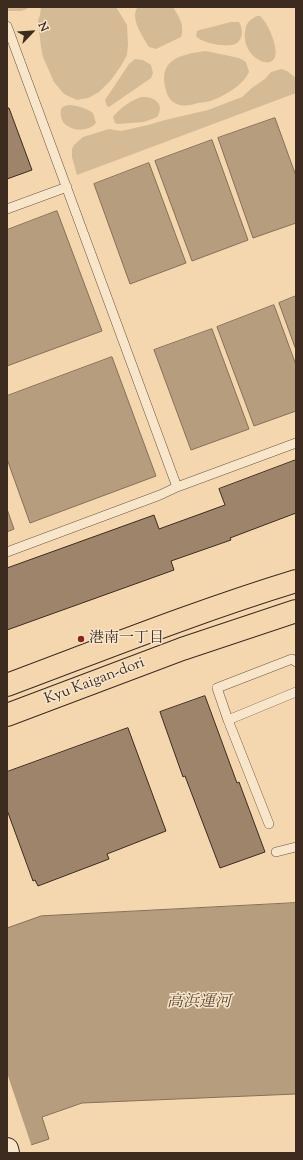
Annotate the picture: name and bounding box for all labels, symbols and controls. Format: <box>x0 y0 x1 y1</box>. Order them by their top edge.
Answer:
north arrow <box>12 12 52 52</box>
text: N <box>34 20 52 34</box>
place label: 港南一丁目 <box>89 630 164 648</box>
marker: 港南一丁目 <box>76 634 86 644</box>
street label: Kyu Kaigan-dori <box>42 655 148 709</box>
water label: 高浜運河 <box>167 993 231 1013</box>

